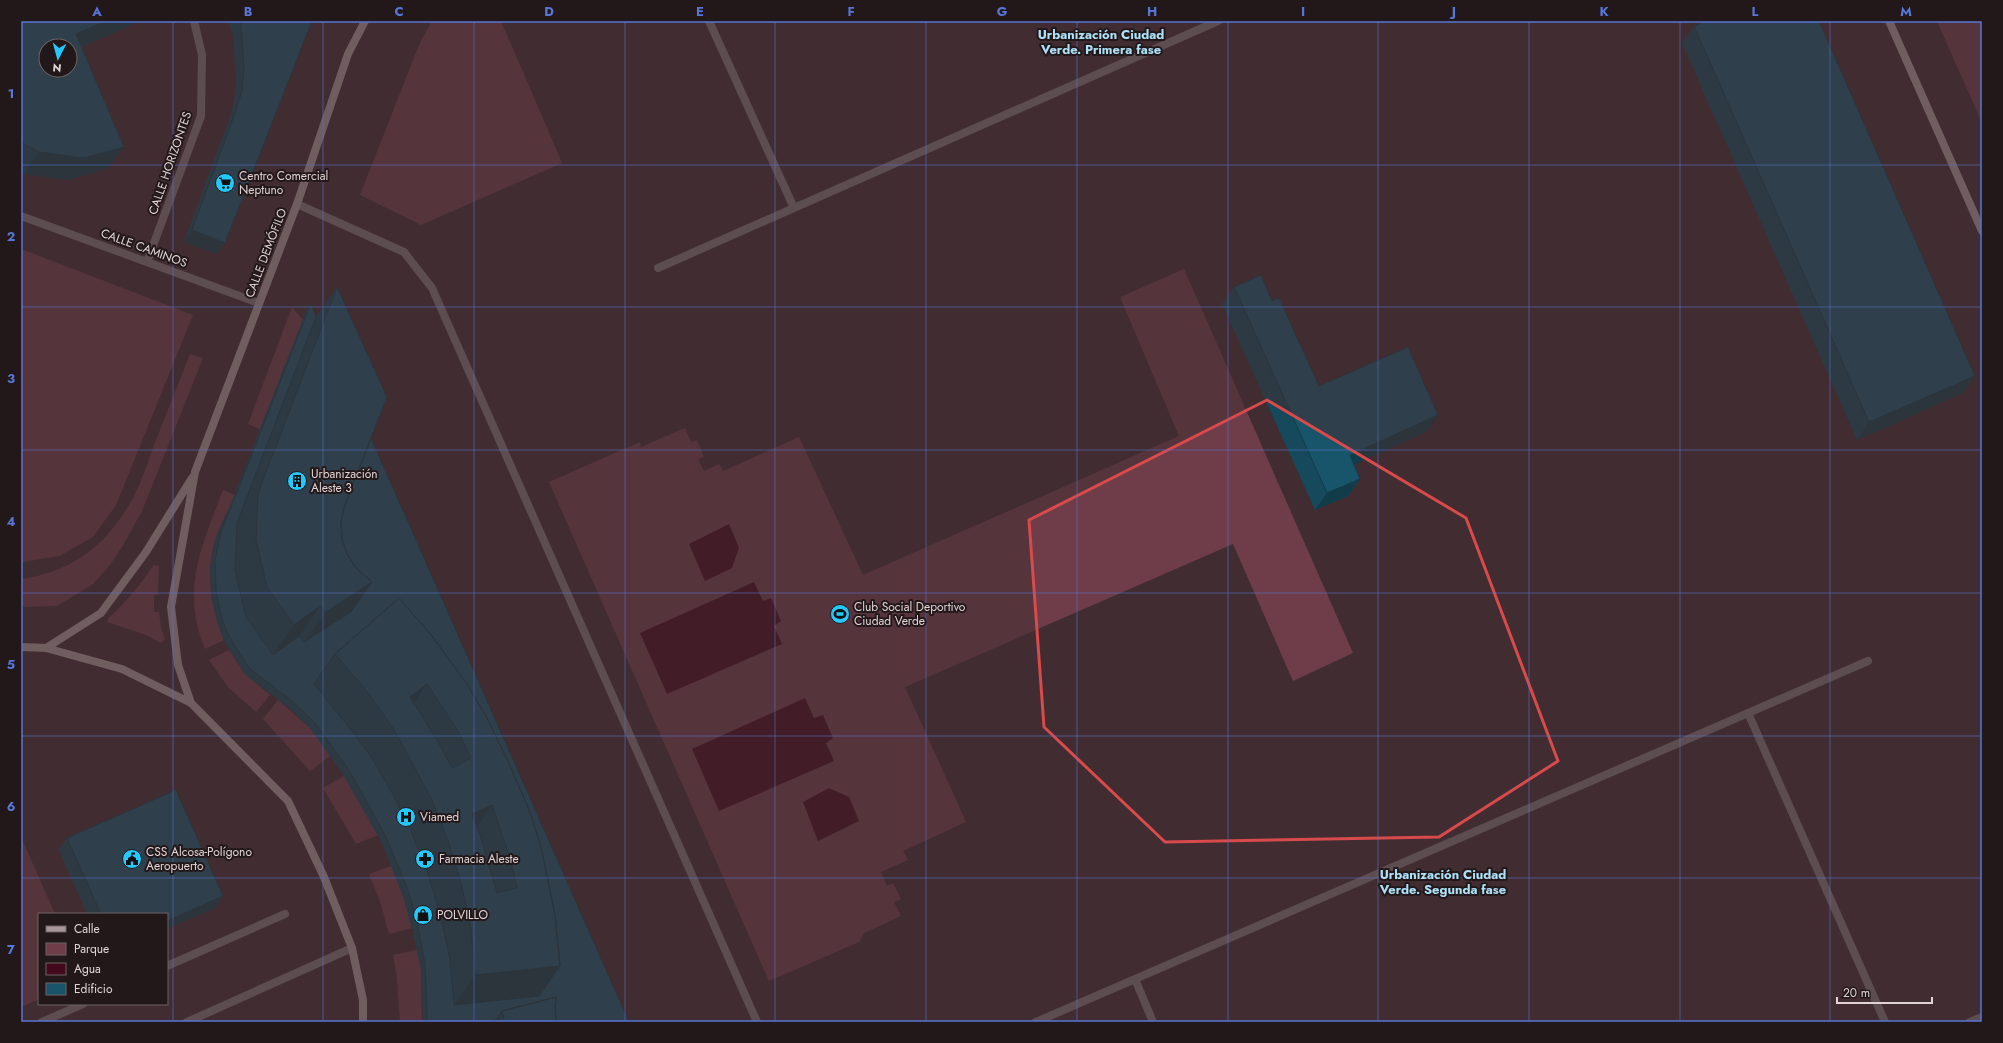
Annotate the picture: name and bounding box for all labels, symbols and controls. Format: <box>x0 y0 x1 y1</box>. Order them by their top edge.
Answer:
text: A <box>91 2 102 21</box>
text: B <box>244 2 253 21</box>
text: C <box>394 2 404 21</box>
text: D <box>544 2 554 21</box>
text: E <box>696 2 704 21</box>
text: F <box>847 2 855 21</box>
text: G <box>997 2 1008 21</box>
text: H <box>1147 2 1157 21</box>
text: I <box>1301 2 1305 21</box>
text: J <box>1449 2 1456 21</box>
text: K <box>1599 2 1609 21</box>
text: L <box>1752 2 1759 21</box>
text: M <box>1900 2 1912 21</box>
district label: Urbanización Ciudad Verde. Primera fase <box>1038 25 1164 59</box>
north arrow <box>38 38 78 78</box>
text: N <box>52 60 62 76</box>
text: 1 <box>8 84 14 103</box>
street label: CALLE HORIZONTES <box>144 109 196 217</box>
place label: Centro Comercial Neptuno <box>239 167 328 199</box>
supermarket icon: Centro Comercial Neptuno <box>214 172 236 194</box>
street label: CALLE DEMÓFILO <box>241 206 291 300</box>
street label: CALLE CAMINOS <box>98 224 190 272</box>
text: 2 <box>7 227 15 246</box>
text: 3 <box>7 369 15 388</box>
place label: Urbanización Aleste 3 <box>311 465 378 497</box>
building icon: Urbanización Aleste 3 <box>286 470 308 492</box>
text: 4 <box>6 512 16 531</box>
place label: Club Social Deportivo Ciudad Verde <box>854 598 966 630</box>
sports icon: Club Social Deportivo Ciudad Verde <box>829 603 851 625</box>
text: 5 <box>7 655 15 674</box>
text: 6 <box>7 797 16 816</box>
hospital icon: Viamed <box>395 806 417 828</box>
place label: Viamed <box>420 808 459 826</box>
place label: CSS Alcosa-Polígono Aeropuerto <box>146 843 252 875</box>
public building icon: CSS Alcosa-Polígono Aeropuerto <box>121 848 143 870</box>
pharmacy icon: Farmacia Aleste <box>414 848 436 870</box>
place label: Farmacia Aleste <box>439 850 519 868</box>
district label: Urbanización Ciudad Verde. Segunda fase <box>1379 865 1507 899</box>
shop icon: POLVILLO <box>412 904 434 926</box>
place label: POLVILLO <box>437 906 488 924</box>
legend <box>38 913 168 1005</box>
text: Calle <box>74 920 100 938</box>
text: 7 <box>7 940 15 959</box>
text: Parque <box>74 940 109 958</box>
text: Agua <box>74 960 101 978</box>
scale bar <box>1837 979 1932 1005</box>
text: Edificio <box>74 980 113 998</box>
text: 20 m <box>1843 984 1870 1002</box>

